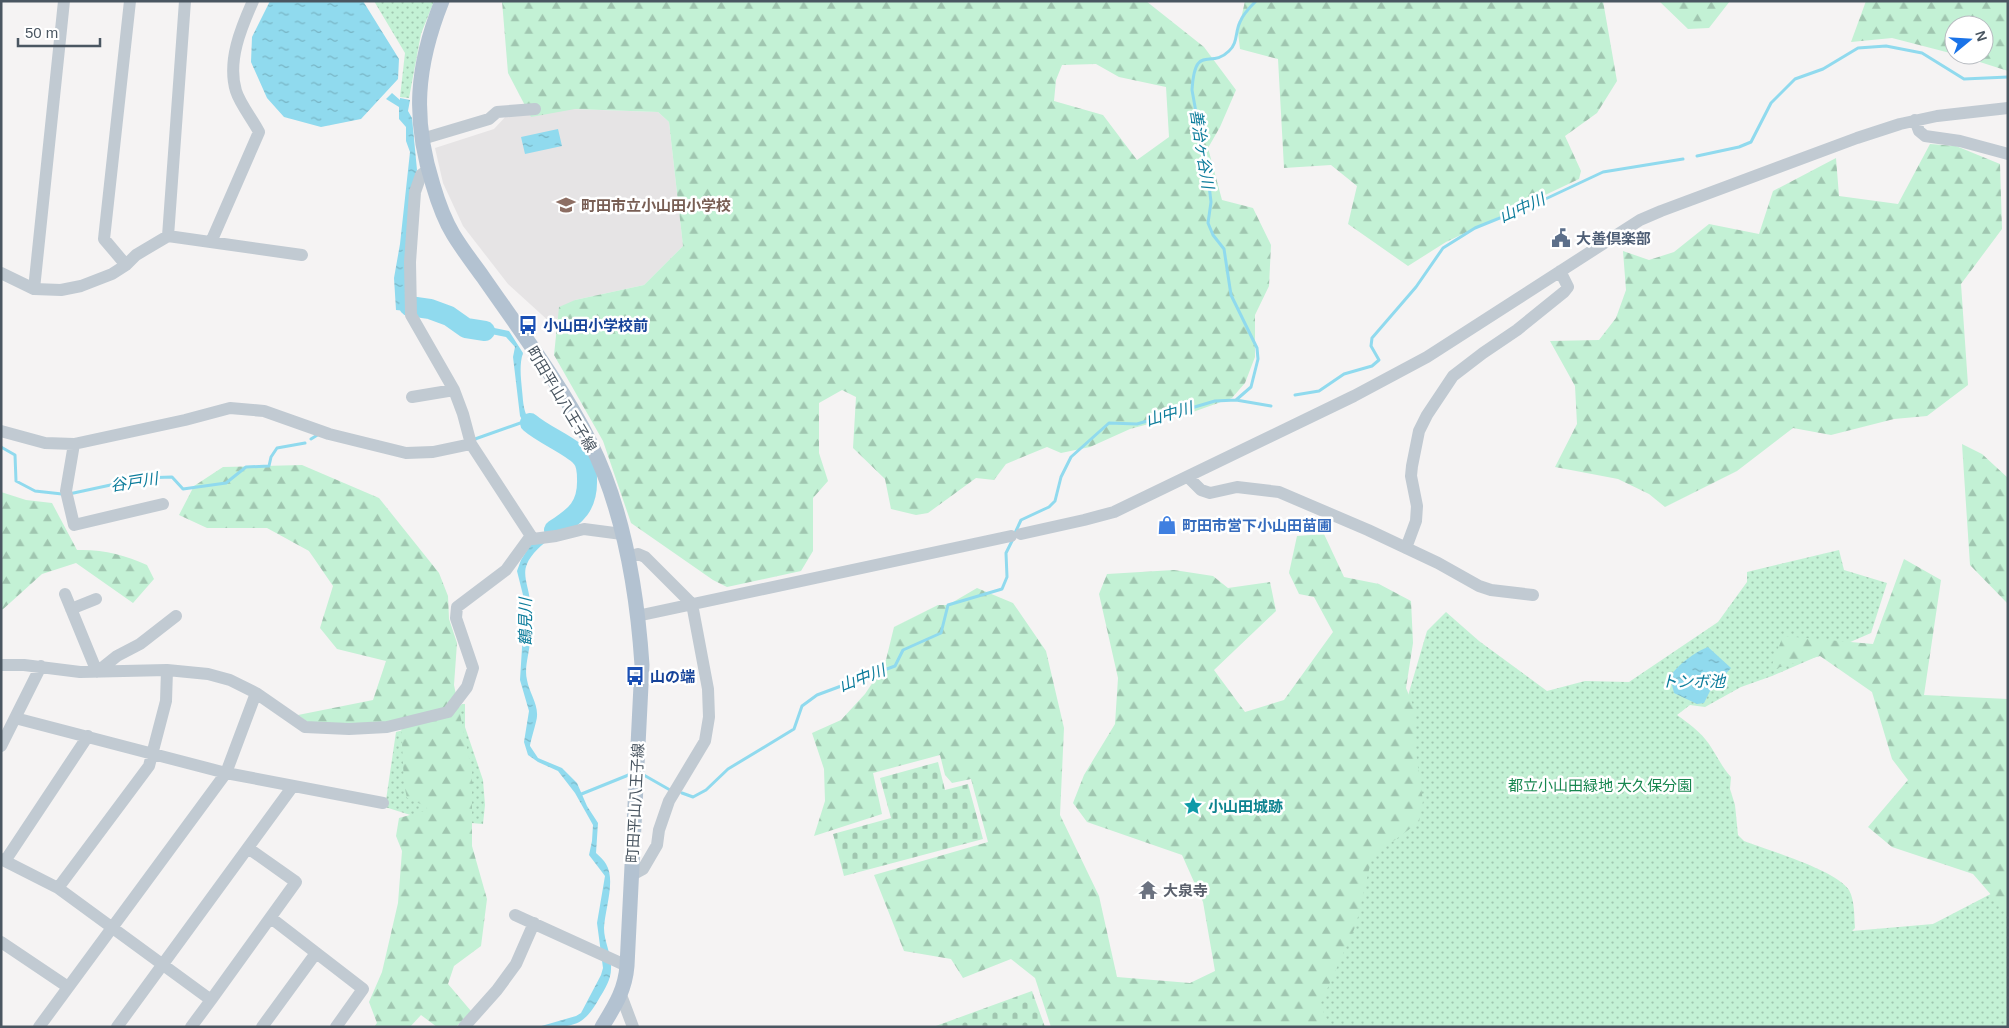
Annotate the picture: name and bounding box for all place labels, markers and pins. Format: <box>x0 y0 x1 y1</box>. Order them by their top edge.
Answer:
school or university icon: 町田市立小山田小学校 <box>555 194 577 216</box>
place label: 町田市立小山田小学校 <box>581 197 731 214</box>
public building icon: 大善倶楽部 <box>1550 227 1572 249</box>
place label: 大善倶楽部 <box>1576 230 1651 247</box>
bus stop icon: 小山田小学校前 <box>517 314 539 336</box>
place label: 小山田小学校前 <box>543 317 648 334</box>
shop icon: 町田市営下小山田苗圃 <box>1156 514 1178 536</box>
place label: 町田市営下小山田苗圃 <box>1182 517 1332 534</box>
bus stop icon: 山の端 <box>624 665 646 687</box>
place label: 山の端 <box>650 668 695 685</box>
place icon: 小山田城跡 <box>1182 795 1204 817</box>
place label: 小山田城跡 <box>1208 798 1283 815</box>
temple icon: 大泉寺 <box>1137 879 1159 901</box>
place label: 大泉寺 <box>1163 882 1208 899</box>

